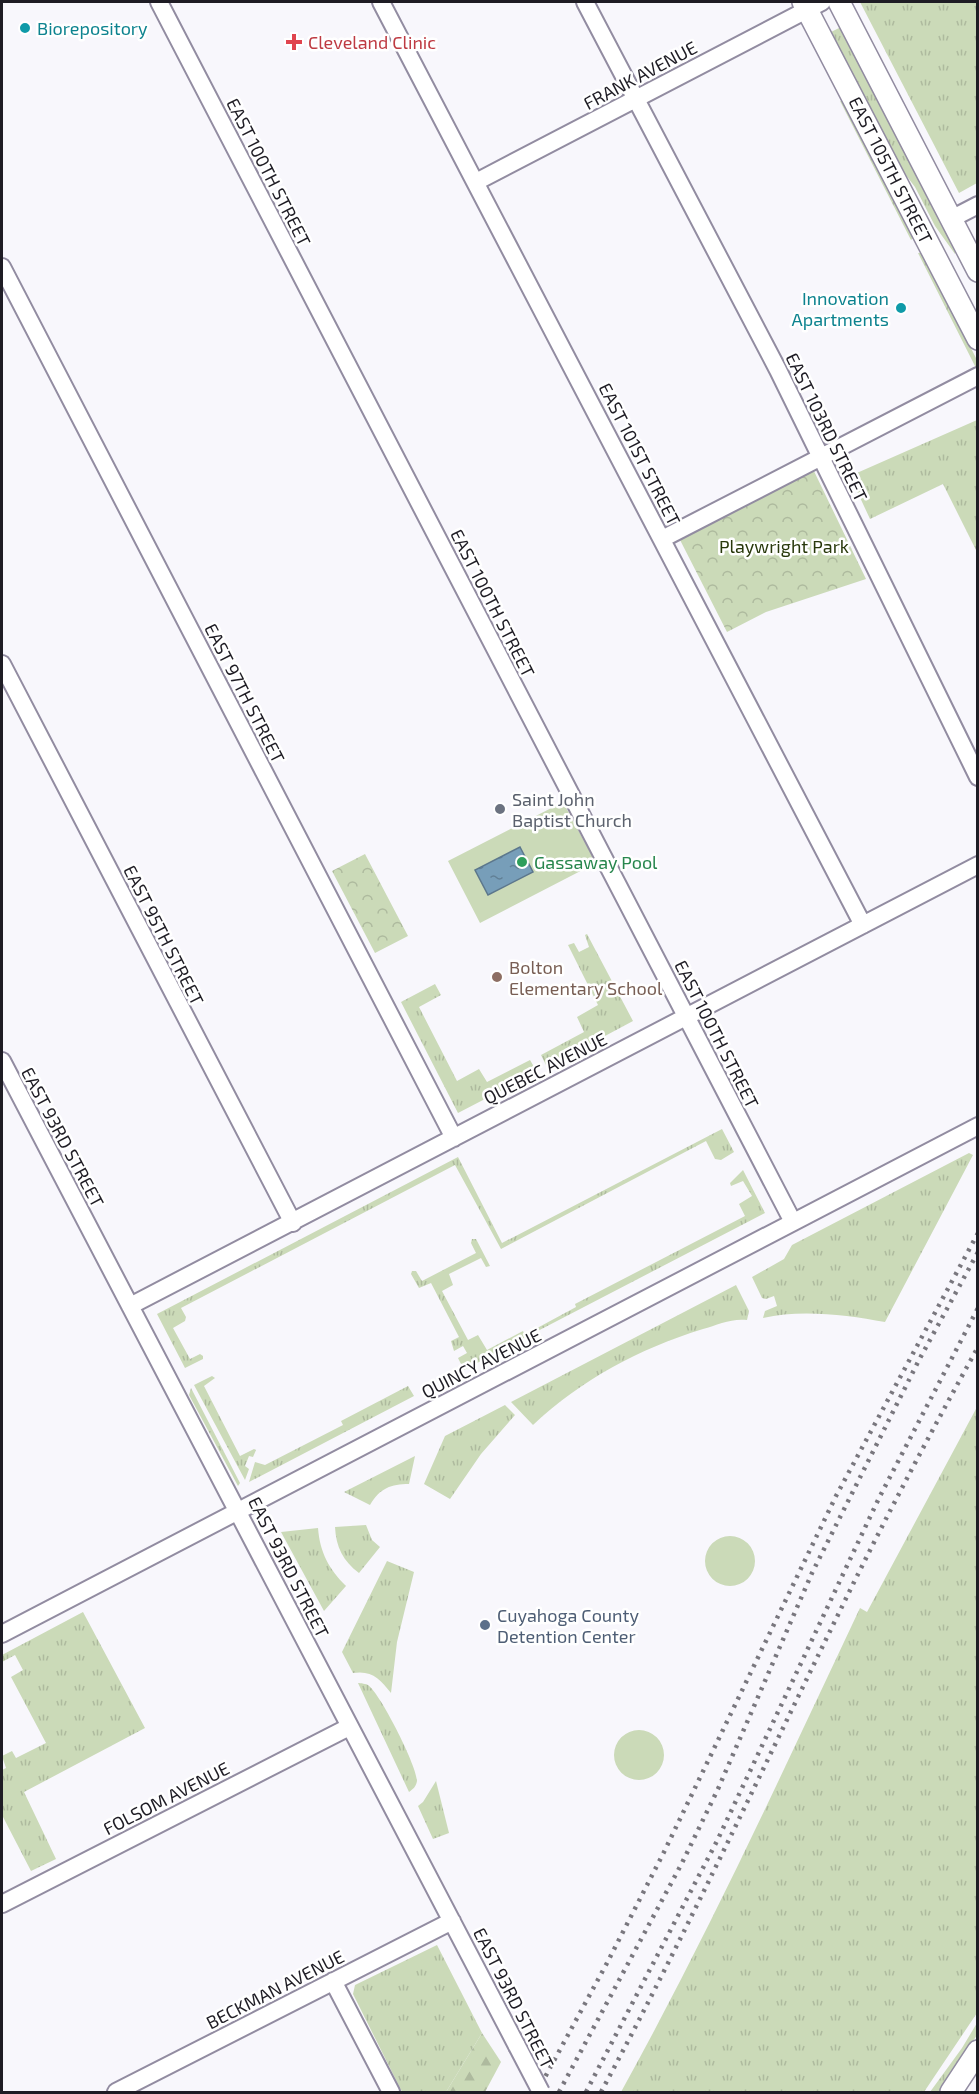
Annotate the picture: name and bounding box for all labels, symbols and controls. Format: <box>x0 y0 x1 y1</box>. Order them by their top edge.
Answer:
place label: Biorepository <box>37 17 148 39</box>
marker: Biorepository <box>18 21 32 35</box>
place label: Cleveland Clinic <box>308 31 436 53</box>
marker: Cleveland Clinic <box>285 33 303 51</box>
street label: FRANK AVENUE <box>580 36 700 114</box>
street label: EAST 105TH STREET <box>844 93 938 248</box>
street label: EAST 100TH STREET <box>222 94 316 250</box>
place label: Innovation Apartments <box>792 287 889 330</box>
marker: Innovation Apartments <box>894 301 908 315</box>
street label: EAST 103RD STREET <box>781 349 873 505</box>
street label: EAST 101ST STREET <box>595 379 686 529</box>
street label: EAST 100TH STREET <box>446 525 540 681</box>
park label: Playwright Park <box>719 535 849 557</box>
street label: EAST 97TH STREET <box>200 620 290 767</box>
place label: Saint John Baptist Church <box>512 788 632 831</box>
marker: Saint John Baptist Church <box>493 802 507 816</box>
place label: Gassaway Pool <box>534 851 658 873</box>
marker: Gassaway Pool <box>515 855 529 869</box>
street label: EAST 95TH STREET <box>119 861 209 1009</box>
place label: Bolton Elementary School <box>509 956 663 999</box>
street label: EAST 100TH STREET <box>670 956 764 1112</box>
marker: Bolton Elementary School <box>490 970 504 984</box>
street label: QUEBEC AVENUE <box>480 1027 610 1109</box>
street label: EAST 93RD STREET <box>17 1063 109 1211</box>
street label: QUINCY AVENUE <box>417 1323 545 1403</box>
street label: EAST 93RD STREET <box>244 1493 334 1642</box>
place label: Cuyahoga County Detention Center <box>497 1604 639 1647</box>
marker: Cuyahoga County Detention Center <box>478 1618 492 1632</box>
street label: FOLSOM AVENUE <box>99 1757 233 1839</box>
street label: EAST 93RD STREET <box>469 1924 559 2073</box>
street label: BECKMAN AVENUE <box>202 1945 348 2033</box>

